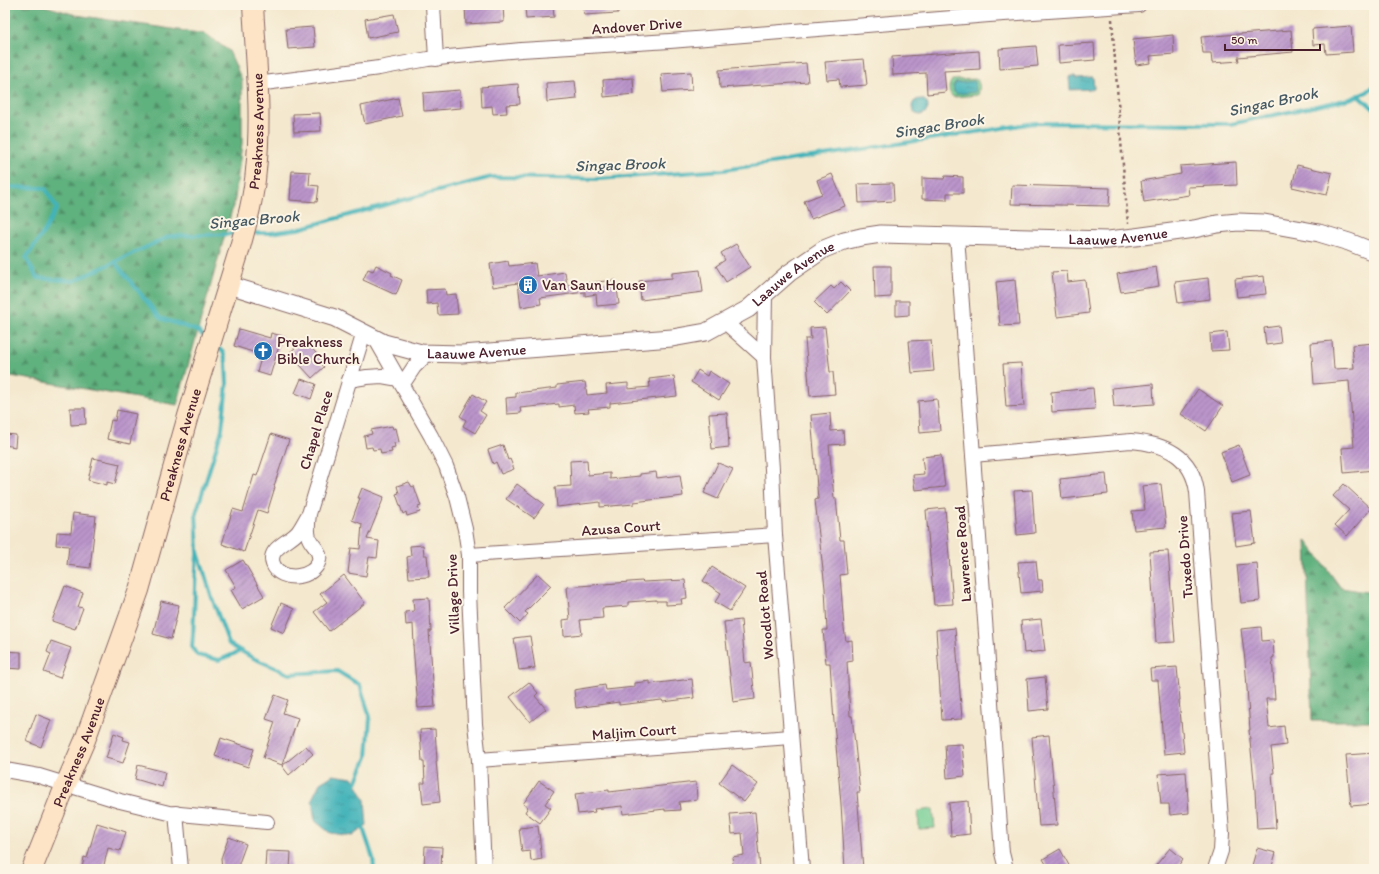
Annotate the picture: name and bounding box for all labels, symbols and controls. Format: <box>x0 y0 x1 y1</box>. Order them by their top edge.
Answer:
street label: Andover Drive <box>591 14 683 38</box>
scale bar <box>1225 26 1320 52</box>
text: 50 m <box>1231 33 1257 47</box>
street label: Preakness Avenue <box>245 72 268 191</box>
water label: Singac Brook <box>1227 83 1320 120</box>
water label: Singac Brook <box>893 109 986 142</box>
water label: Singac Brook <box>575 153 666 176</box>
water label: Singac Brook <box>208 206 301 233</box>
street label: Laauwe Avenue <box>1068 224 1169 249</box>
street label: Laauwe Avenue <box>748 237 837 311</box>
building icon: Van Saun House <box>517 274 539 296</box>
place label: Van Saun House <box>542 276 646 294</box>
place label: Preakness Bible Church <box>277 333 360 368</box>
church icon: Preakness Bible Church <box>252 340 274 362</box>
street label: Laauwe Avenue <box>427 340 527 363</box>
street label: Preakness Avenue <box>155 386 205 503</box>
street label: Chapel Place <box>295 388 337 472</box>
street label: Lawrence Road <box>951 505 975 603</box>
street label: Tuxedo Drive <box>1173 515 1197 599</box>
street label: Azusa Court <box>581 516 662 540</box>
street label: Village Drive <box>443 553 463 635</box>
street label: Woodlot Road <box>752 569 778 660</box>
street label: Preakness Avenue <box>49 695 109 810</box>
street label: Maljim Court <box>591 720 677 744</box>

